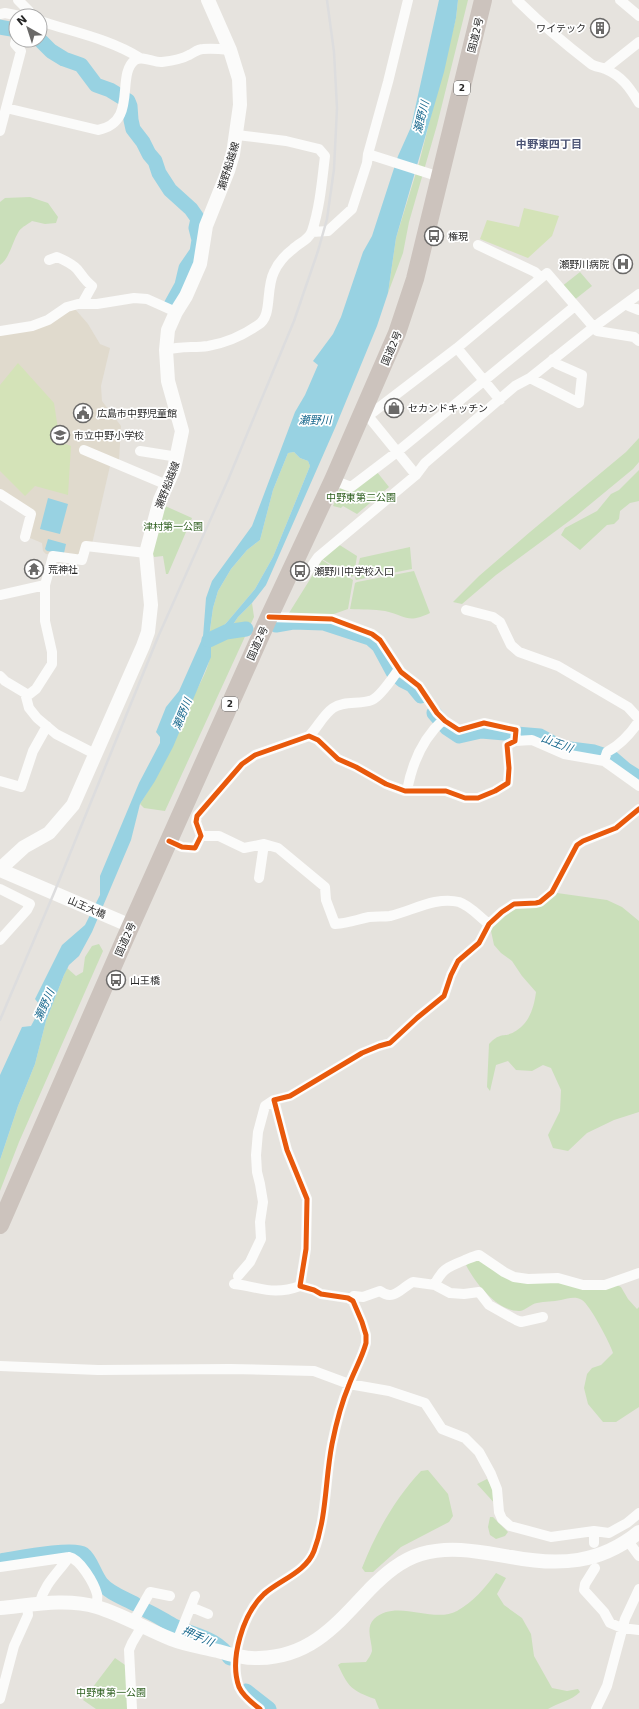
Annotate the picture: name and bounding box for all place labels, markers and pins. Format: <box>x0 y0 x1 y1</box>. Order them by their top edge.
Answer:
building icon: ワイテック <box>589 17 611 39</box>
place label: ワイテック <box>536 23 586 34</box>
bus stop icon: 権現 <box>423 225 445 247</box>
place label: 権現 <box>448 231 468 242</box>
hospital icon: 瀬野川病院 <box>612 253 634 275</box>
place label: 瀬野川病院 <box>559 259 609 270</box>
shop icon: セカンドキッチン <box>383 397 405 419</box>
public building icon: 広島市中野児童館 <box>72 402 94 424</box>
place label: セカンドキッチン <box>408 403 488 414</box>
place label: 広島市中野児童館 <box>97 408 177 419</box>
school or university icon: 市立中野小学校 <box>49 424 71 446</box>
place label: 市立中野小学校 <box>74 430 144 441</box>
temple icon: 荒神社 <box>23 558 45 580</box>
bus stop icon: 瀬野川中学校入口 <box>289 560 311 582</box>
place label: 荒神社 <box>48 564 78 575</box>
place label: 瀬野川中学校入口 <box>314 566 394 577</box>
bus stop icon: 山王橋 <box>105 969 127 991</box>
place label: 山王橋 <box>130 975 160 986</box>

